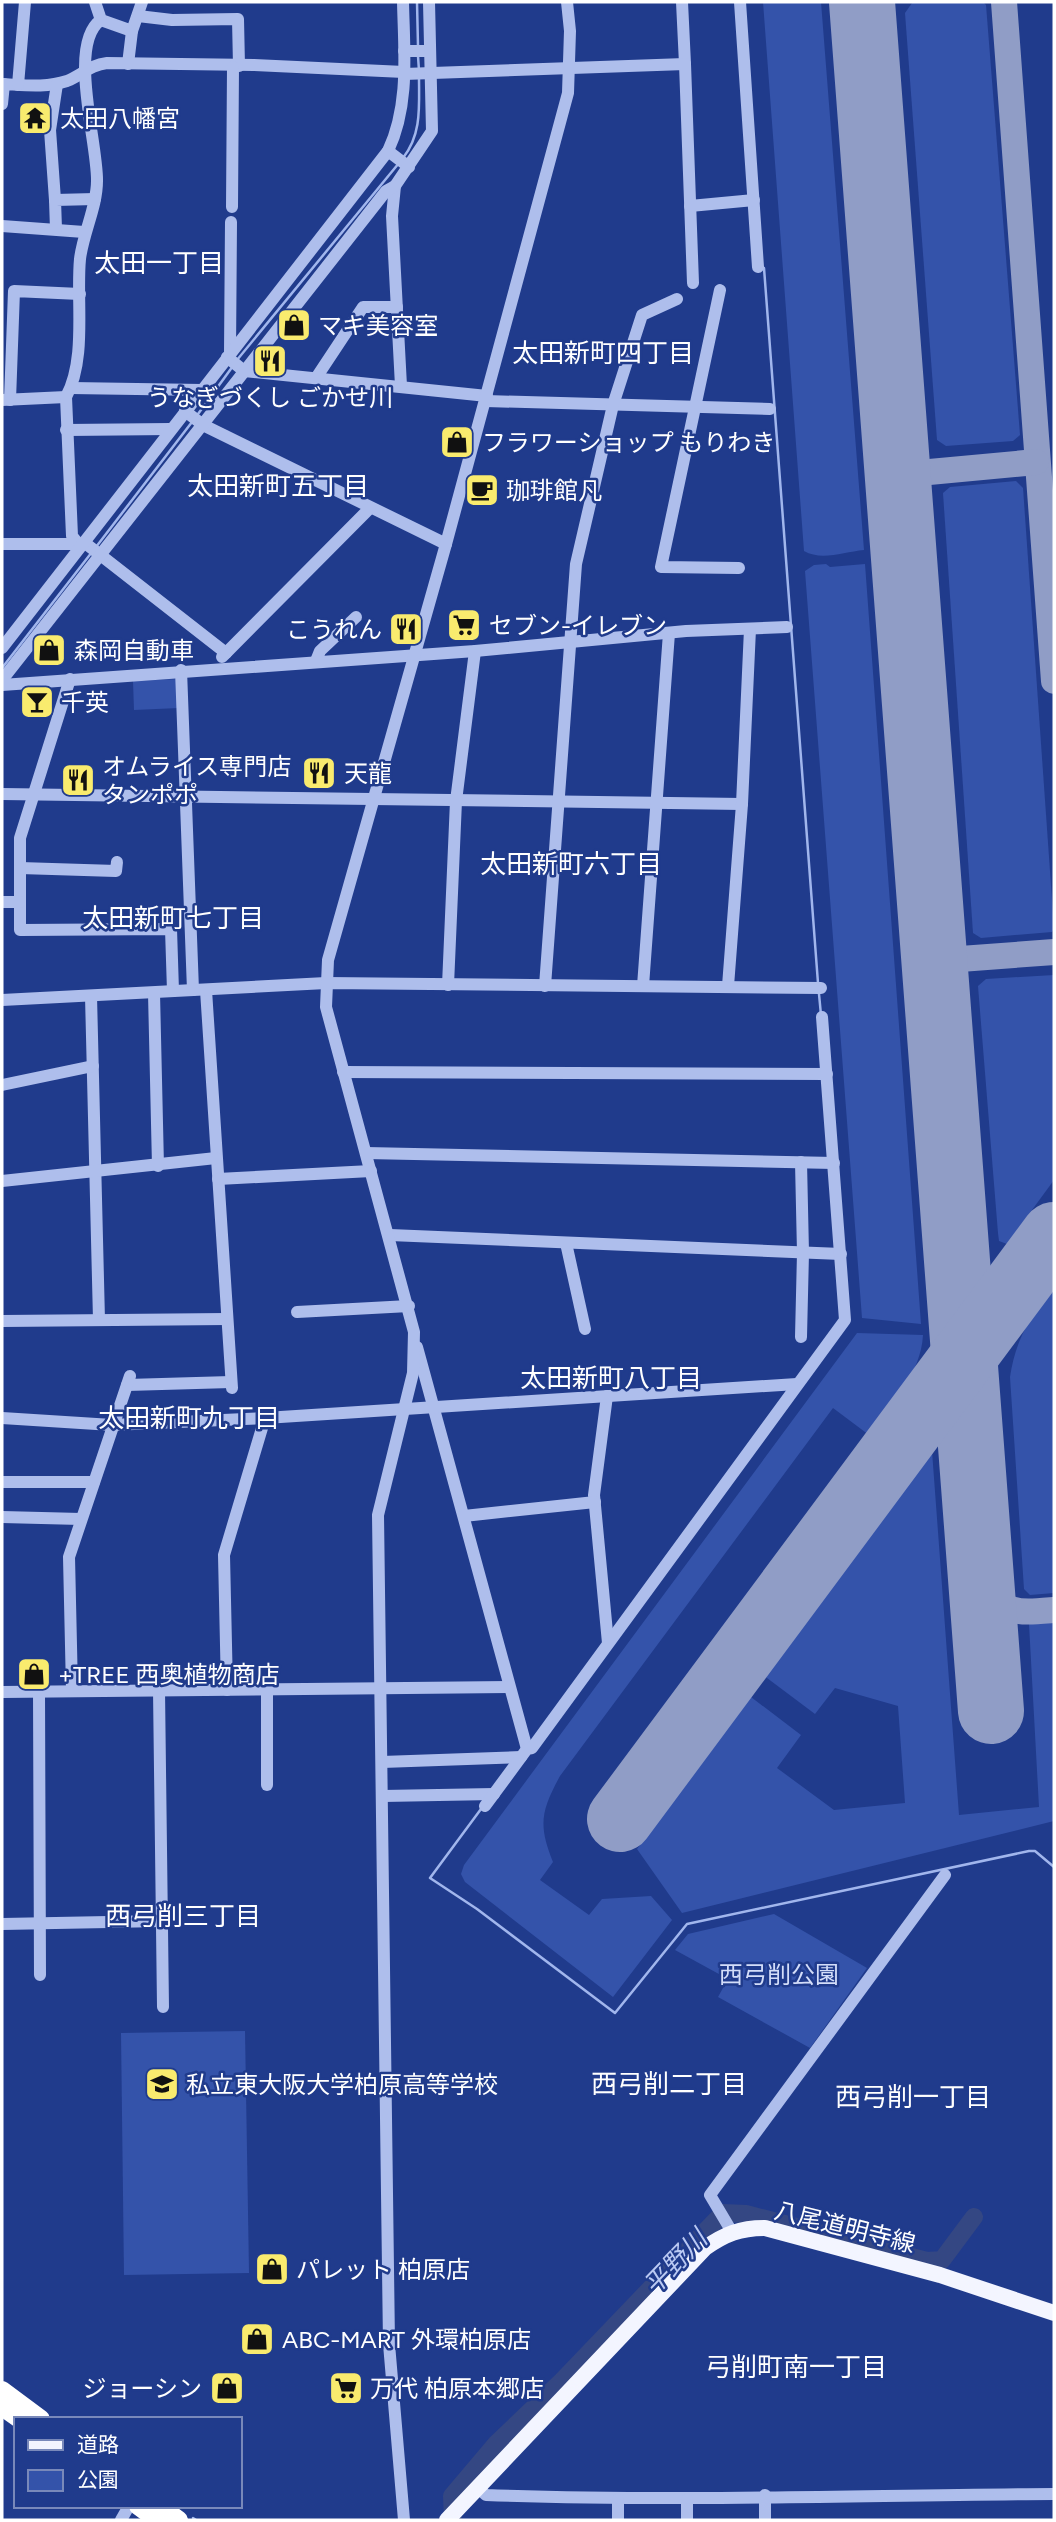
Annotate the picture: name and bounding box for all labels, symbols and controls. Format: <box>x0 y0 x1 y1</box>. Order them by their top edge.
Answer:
temple icon: 太田八幡宮 <box>16 99 54 137</box>
place label: 太田八幡宮 <box>60 104 180 133</box>
district label: 太田一丁目 <box>94 247 224 279</box>
shop icon: マキ美容室 <box>275 306 313 344</box>
place label: マキ美容室 <box>318 311 438 340</box>
district label: 太田新町四丁目 <box>512 337 694 369</box>
restaurant icon: うなぎづくし ごかせ川 <box>251 342 289 380</box>
place label: うなぎづくし ごかせ川 <box>147 383 393 412</box>
shop icon: フラワーショップ もりわき <box>438 423 476 461</box>
place label: フラワーショップ もりわき <box>482 428 775 457</box>
district label: 太田新町五丁目 <box>187 470 369 502</box>
cafe icon: 珈琲館凡 <box>463 471 501 509</box>
place label: 珈琲館凡 <box>506 476 602 505</box>
supermarket icon: セブン-イレブン <box>445 606 483 644</box>
restaurant icon: こうれん <box>387 610 425 648</box>
place label: セブン-イレブン <box>489 611 667 640</box>
place label: こうれん <box>286 615 382 644</box>
shop icon: 森岡自動車 <box>30 631 68 669</box>
place label: 森岡自動車 <box>74 636 194 665</box>
bar icon: 千英 <box>18 683 56 721</box>
place label: 千英 <box>61 688 109 717</box>
place label: オムライス専門店 タンポポ <box>102 752 291 809</box>
restaurant icon: 天龍 <box>300 754 338 792</box>
place label: 天龍 <box>344 759 392 788</box>
restaurant icon: オムライス専門店 タンポポ <box>59 761 97 799</box>
district label: 太田新町六丁目 <box>480 848 662 880</box>
district label: 太田新町七丁目 <box>82 902 264 934</box>
district label: 太田新町八丁目 <box>520 1362 702 1394</box>
district label: 太田新町九丁目 <box>98 1402 280 1434</box>
shop icon: +TREE 西奥植物商店 <box>15 1655 53 1693</box>
place label: +TREE 西奥植物商店 <box>58 1660 280 1689</box>
district label: 西弓削三丁目 <box>105 1900 261 1932</box>
park label: 西弓削公園 <box>719 1960 839 1989</box>
school or university icon: 私立東大阪大学柏原高等学校 <box>143 2065 181 2103</box>
district label: 西弓削二丁目 <box>591 2068 747 2100</box>
place label: 私立東大阪大学柏原高等学校 <box>186 2070 498 2099</box>
district label: 西弓削一丁目 <box>835 2081 991 2113</box>
street label: 八尾道明寺線 <box>772 2196 918 2258</box>
water label: 平野川 <box>636 2221 716 2301</box>
shop icon: パレット 柏原店 <box>253 2250 291 2288</box>
place label: パレット 柏原店 <box>296 2255 470 2284</box>
shop icon: ABC-MART 外環柏原店 <box>238 2320 276 2358</box>
place label: ABC-MART 外環柏原店 <box>282 2325 531 2354</box>
district label: 弓削町南一丁目 <box>705 2351 887 2383</box>
shop icon: ジョーシン <box>208 2369 246 2407</box>
supermarket icon: 万代 柏原本郷店 <box>327 2369 365 2407</box>
place label: ジョーシン <box>82 2374 202 2403</box>
place label: 万代 柏原本郷店 <box>370 2374 544 2403</box>
legend <box>14 2417 242 2508</box>
text: 道路 <box>77 2432 119 2457</box>
text: 公園 <box>77 2467 119 2492</box>

